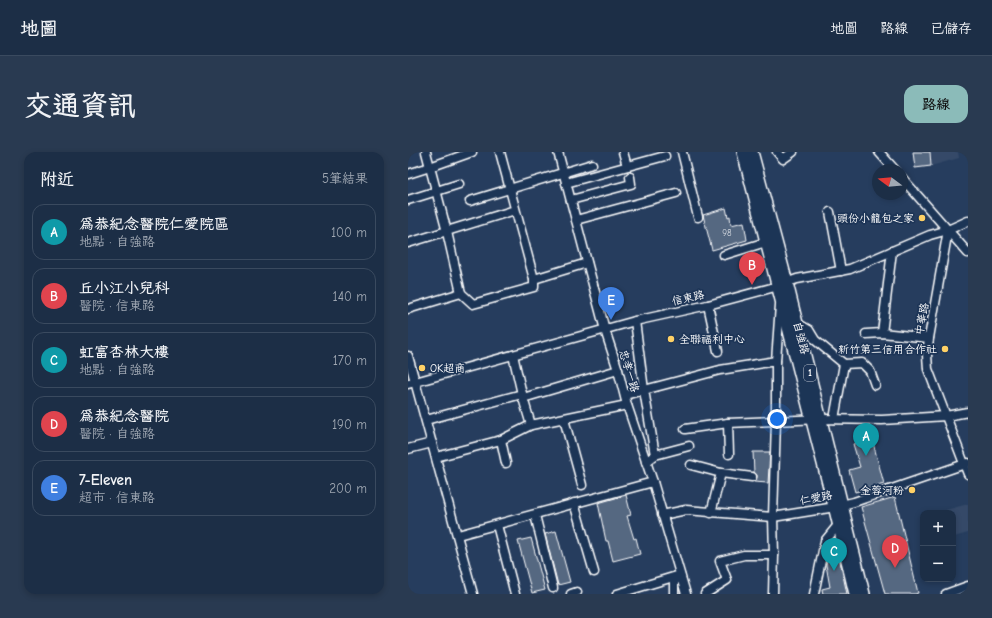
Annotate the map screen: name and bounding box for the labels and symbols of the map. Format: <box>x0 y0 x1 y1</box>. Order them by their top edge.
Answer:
north arrow <box>872 164 908 200</box>
place label: 頭份小籠包之家 <box>837 212 914 225</box>
marker: 頭份小籠包之家 <box>917 213 927 223</box>
house number: 98 <box>722 228 732 238</box>
pin: B <box>739 252 765 285</box>
pin: E <box>598 287 624 320</box>
street label: 信東路 <box>670 288 706 308</box>
street label: 中華路 <box>913 302 931 336</box>
street label: 自強路 <box>791 320 811 356</box>
place label: 全聯福利中心 <box>679 333 745 346</box>
marker: 全聯福利中心 <box>666 334 676 344</box>
place label: 新竹第三信用合作社 <box>838 343 937 356</box>
marker: 新竹第三信用合作社 <box>940 344 950 354</box>
street label: 忠孝一路 <box>616 348 642 394</box>
place label: OK超商 <box>430 362 465 375</box>
marker: OK超商 <box>417 363 427 373</box>
road number: 1 <box>804 365 816 381</box>
your location <box>767 409 787 429</box>
pin: A <box>853 423 879 456</box>
place label: 金蓉河粉 <box>860 484 904 497</box>
marker: 金蓉河粉 <box>907 485 917 495</box>
street label: 仁愛路 <box>799 488 833 508</box>
pin: D <box>882 535 908 568</box>
pin: C <box>821 538 847 571</box>

